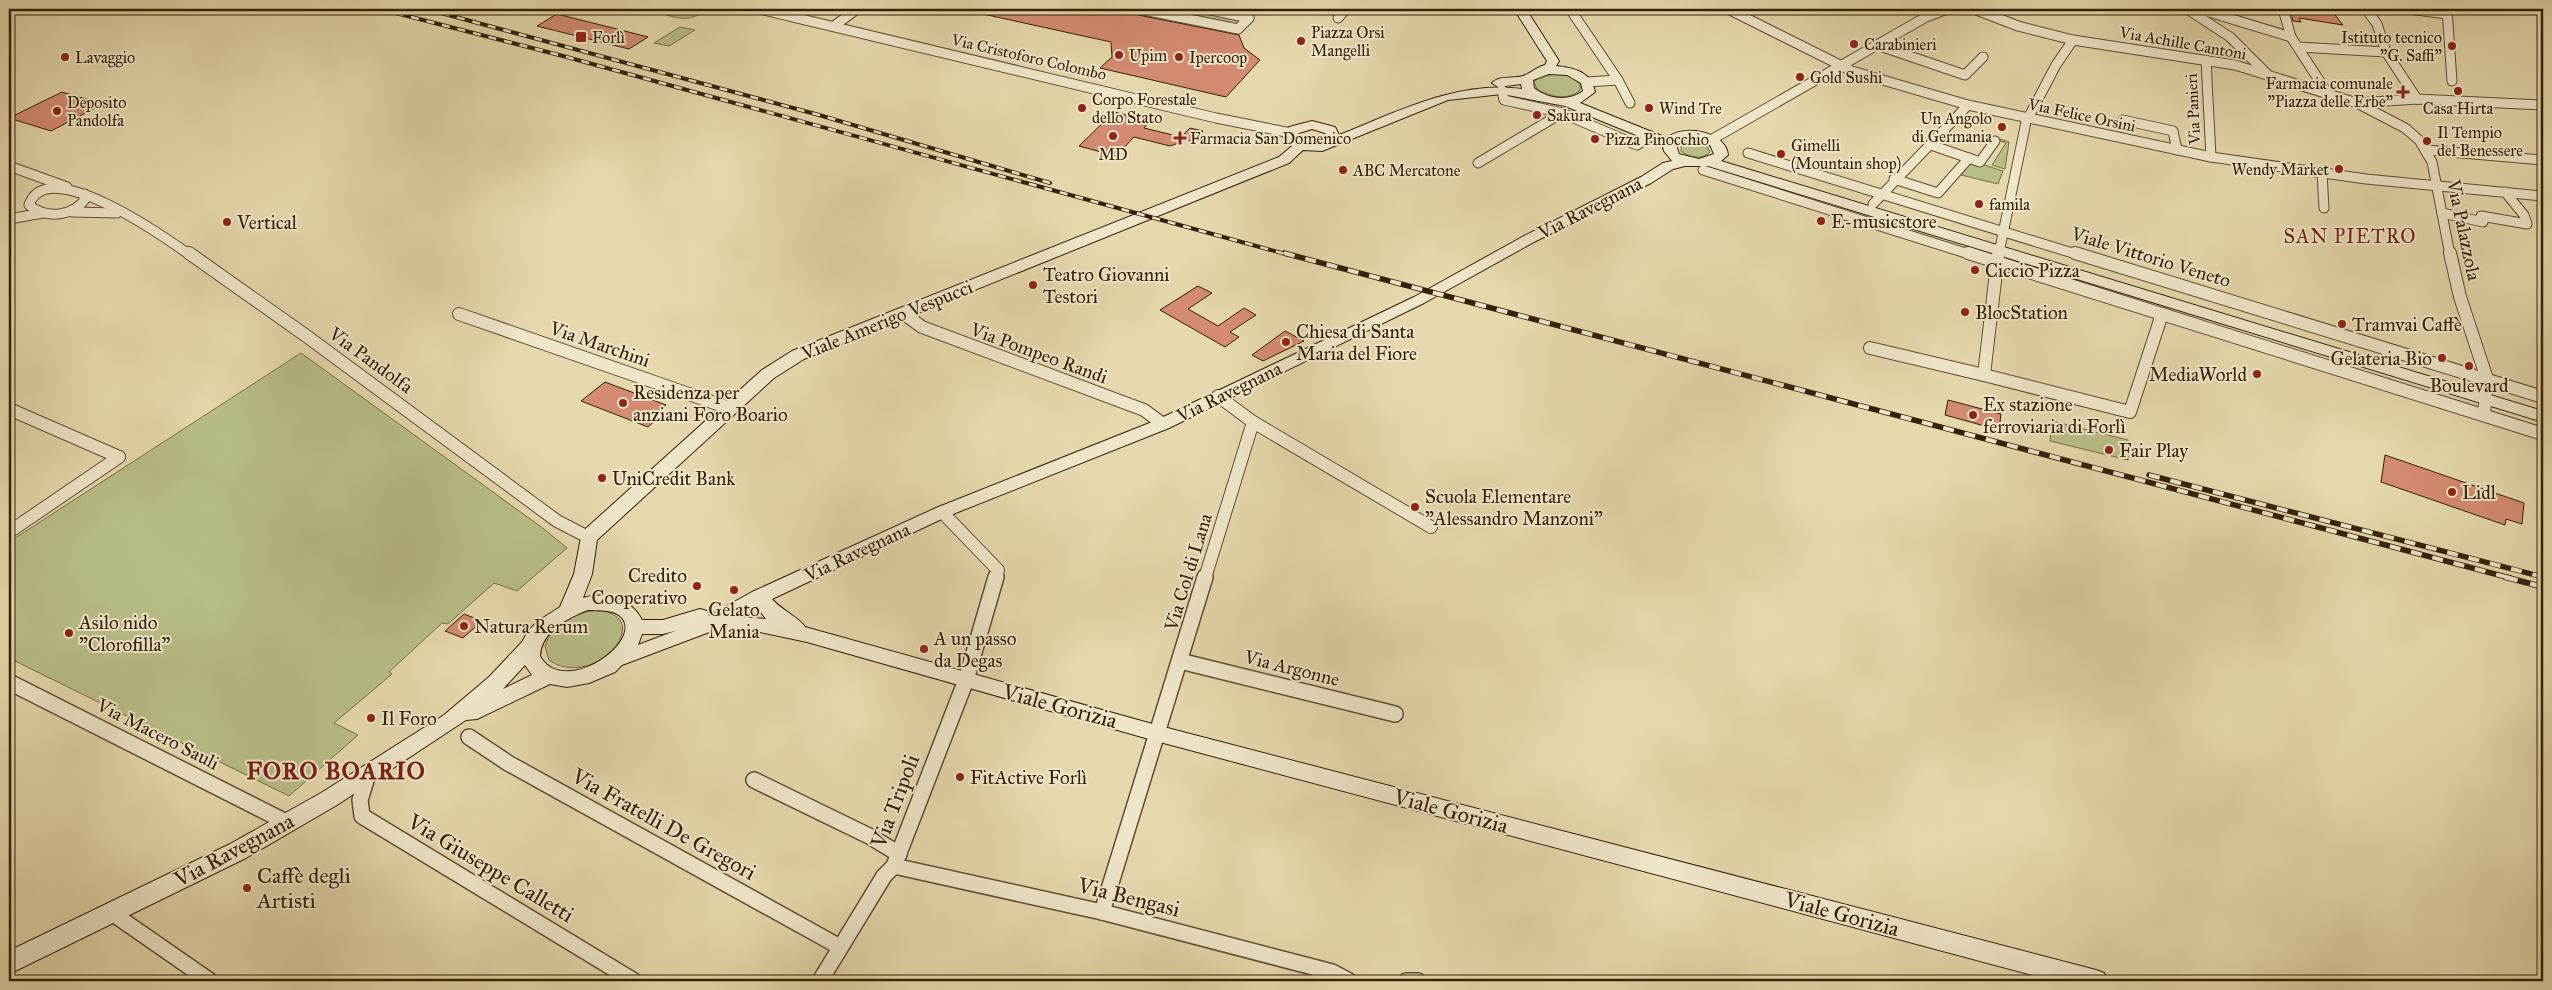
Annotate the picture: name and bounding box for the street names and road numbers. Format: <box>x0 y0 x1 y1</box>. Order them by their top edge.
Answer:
street label: Via Achille Cantoni <box>2117 22 2248 64</box>
street label: Via Cristoforo Colombo <box>949 30 1108 84</box>
street label: Via Panieri <box>2182 72 2204 146</box>
street label: Via Felice Orsini <box>2026 94 2138 136</box>
street label: Via Ravegnana <box>1533 171 1647 245</box>
street label: Via Palazzola <box>2442 176 2486 284</box>
street label: Viale Vittorio Veneto <box>2068 222 2234 292</box>
street label: Viale Amerigo Vespucci <box>797 275 976 366</box>
street label: Via Marchini <box>546 316 653 372</box>
street label: Via Pompeo Randi <box>966 317 1111 388</box>
street label: Via Pandolfa <box>324 321 418 399</box>
street label: Via Ravegnana <box>1172 356 1287 429</box>
street label: Via Col di Lana <box>1159 510 1217 634</box>
street label: Via Ravegnana <box>800 517 915 588</box>
street label: Via Argonne <box>1241 645 1342 692</box>
street label: Viale Gorizia <box>999 677 1121 734</box>
street label: Via Macero Sauli <box>92 693 223 775</box>
street label: Via Tripoli <box>864 750 925 853</box>
street label: Via Fratelli De Gregori <box>566 762 761 886</box>
street label: Viale Gorizia <box>1390 782 1512 839</box>
street label: Via Ravegnana <box>168 807 299 893</box>
street label: Via Giuseppe Calletti <box>402 807 579 928</box>
street label: Via Bengasi <box>1074 871 1183 923</box>
street label: Viale Gorizia <box>1781 885 1903 942</box>

